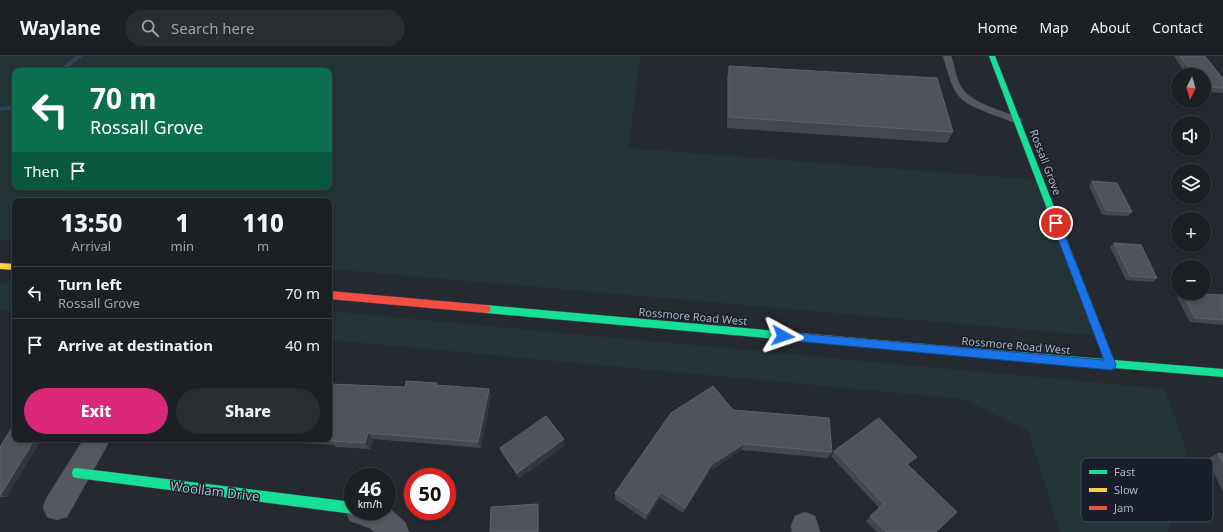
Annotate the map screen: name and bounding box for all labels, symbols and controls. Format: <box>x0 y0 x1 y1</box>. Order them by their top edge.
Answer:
search box <box>125 10 405 46</box>
text: Waylane <box>20 15 101 41</box>
icon: search <box>139 17 161 39</box>
text: Search here <box>171 18 254 38</box>
text: Home <box>978 18 1017 37</box>
text: Map <box>1039 18 1069 37</box>
text: About <box>1091 18 1130 37</box>
text: Contact <box>1152 18 1203 37</box>
north arrow <box>1171 68 1211 108</box>
map controls <box>1171 68 1211 300</box>
text: 70 m <box>90 79 157 117</box>
icon: left <box>24 84 76 136</box>
text: Rossall Grove <box>90 115 203 139</box>
button: sound <box>1171 116 1211 156</box>
street label: Rossall Grove <box>1027 127 1065 197</box>
icon: arrive <box>67 160 89 182</box>
text: Then <box>24 161 59 181</box>
button: layers <box>1171 164 1211 204</box>
text: 13:50 <box>60 206 122 239</box>
text: 1 <box>175 206 189 239</box>
text: 110 <box>242 206 284 239</box>
pin <box>1039 206 1073 240</box>
icon: arrive <box>1045 212 1067 234</box>
button: + <box>1171 212 1211 252</box>
text: Arrival <box>71 237 111 255</box>
text: min <box>171 237 194 255</box>
text: m <box>257 237 269 255</box>
button: − <box>1171 260 1211 300</box>
text: Turn left <box>58 274 122 294</box>
icon: left <box>24 282 46 304</box>
text: 70 m <box>285 283 320 303</box>
text: Rossall Grove <box>58 294 140 312</box>
street label: Rossmore Road West <box>638 304 748 328</box>
position arrow <box>762 315 804 357</box>
street label: Rossmore Road West <box>961 333 1071 357</box>
icon: arrive <box>24 334 46 356</box>
text: Arrive at destination <box>58 335 213 355</box>
text: 40 m <box>285 335 320 355</box>
button: Exit <box>24 388 168 434</box>
button: Share <box>176 388 320 434</box>
legend <box>1081 458 1213 522</box>
text: Fast <box>1114 464 1135 479</box>
speed limit sign: 50 <box>404 468 456 520</box>
text: 46 <box>359 475 381 502</box>
street label: Woollam Drive <box>170 477 260 505</box>
text: Slow <box>1114 482 1138 497</box>
text: km/h <box>358 497 382 511</box>
text: Jam <box>1113 500 1133 515</box>

